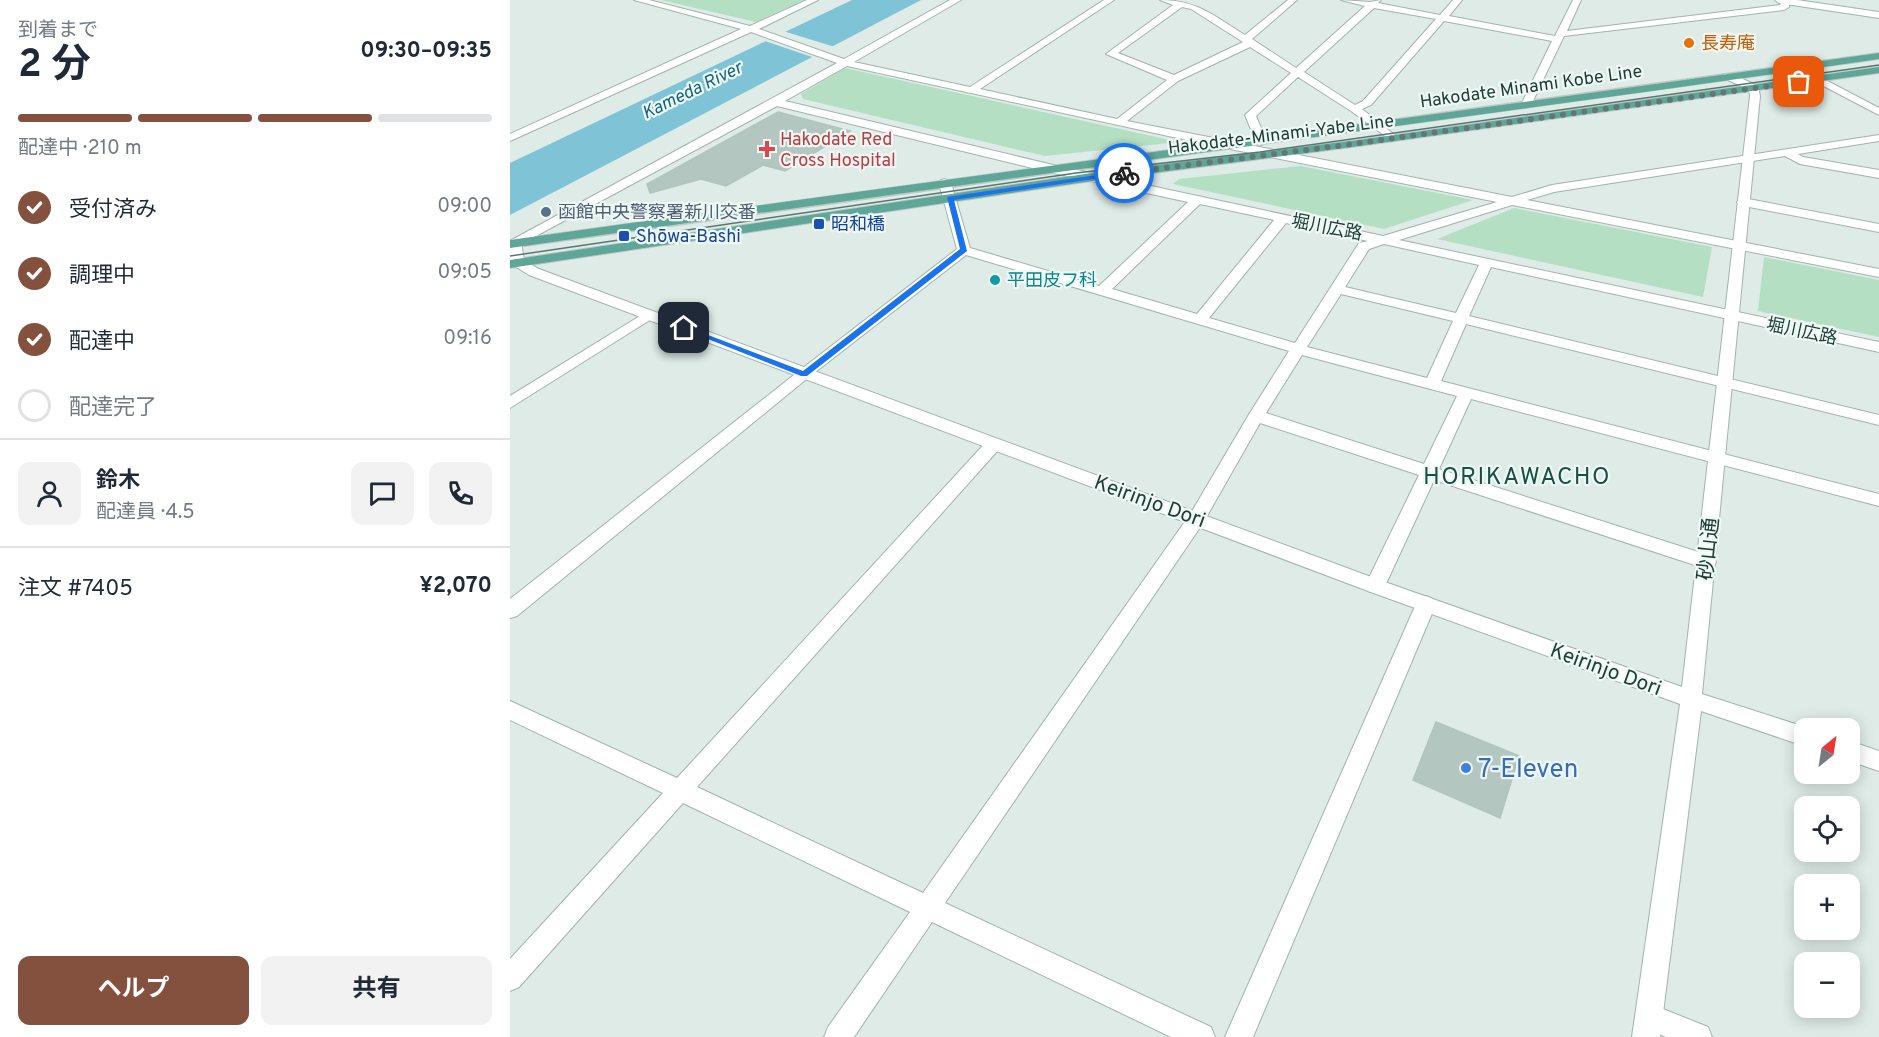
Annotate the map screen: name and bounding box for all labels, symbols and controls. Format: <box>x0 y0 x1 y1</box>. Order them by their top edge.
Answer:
text: 到着まで <box>18 18 98 44</box>
place label: 長寿庵 <box>1701 33 1755 56</box>
marker: 長寿庵 <box>1682 36 1696 50</box>
text: 09:30–09:35 <box>360 38 492 65</box>
text: 2 分 <box>18 42 91 91</box>
water label: Kameda River <box>639 56 748 125</box>
pin <box>1773 56 1824 107</box>
street label: Hakodate Minami Kobe Line <box>1419 60 1644 114</box>
icon: bag <box>1782 65 1815 98</box>
street label: Hakodate-Minami-Yabe Line <box>1167 110 1395 161</box>
place label: Hakodate Red Cross Hospital <box>780 129 896 173</box>
text: 配達中 · 210 m <box>18 136 142 162</box>
marker: Hakodate Red Cross Hospital <box>758 140 776 158</box>
courier <box>1094 143 1154 203</box>
icon: bike <box>1108 157 1141 190</box>
icon: check <box>18 191 51 224</box>
text: 09:00 <box>437 194 492 220</box>
text: 受付済み <box>69 197 157 224</box>
place label: 函館中央警察署新川交番 <box>558 202 756 225</box>
marker: 函館中央警察署新川交番 <box>539 205 553 219</box>
street label: 堀川広路 <box>1289 210 1364 247</box>
place label: 昭和橋 <box>831 214 885 237</box>
marker: 昭和橋 <box>812 217 826 231</box>
place label: Shōwa-Bashi <box>636 226 741 249</box>
marker: Shōwa-Bashi <box>617 229 631 243</box>
icon: check <box>18 257 51 290</box>
text: 09:05 <box>437 260 492 286</box>
text: 調理中 <box>69 263 135 290</box>
place label: 平田皮フ科 <box>1007 270 1097 293</box>
marker: 平田皮フ科 <box>988 273 1002 287</box>
pin <box>658 302 709 353</box>
icon: home <box>667 311 700 344</box>
street label: 堀川広路 <box>1764 314 1839 351</box>
icon: check <box>18 323 51 356</box>
text: 09:16 <box>443 326 492 352</box>
text: 配達中 <box>69 329 135 356</box>
text: 配達完了 <box>69 395 157 422</box>
button: person <box>18 462 81 525</box>
button: chat <box>351 462 414 525</box>
button: phone <box>429 462 492 525</box>
district label: HORIKAWACHO <box>1423 463 1611 493</box>
text: 鈴木 <box>96 468 140 495</box>
street label: Keirinjo Dori <box>1090 470 1209 535</box>
text: 配達員 · 4.5 <box>96 500 195 526</box>
street label: 砂山通 <box>1693 516 1726 582</box>
text: ¥2,070 <box>419 573 492 600</box>
text: 注文 #7405 <box>18 576 133 603</box>
street label: Keirinjo Dori <box>1546 638 1665 703</box>
north arrow <box>1794 718 1860 784</box>
map controls <box>1794 718 1860 1018</box>
place label: 7-Eleven <box>1478 754 1578 787</box>
marker: 7-Eleven <box>1459 761 1473 775</box>
button: locate <box>1794 796 1860 862</box>
button: + <box>1794 874 1860 940</box>
button: − <box>1794 952 1860 1018</box>
button: ヘルプ <box>18 956 249 1025</box>
button: 共有 <box>261 956 492 1025</box>

